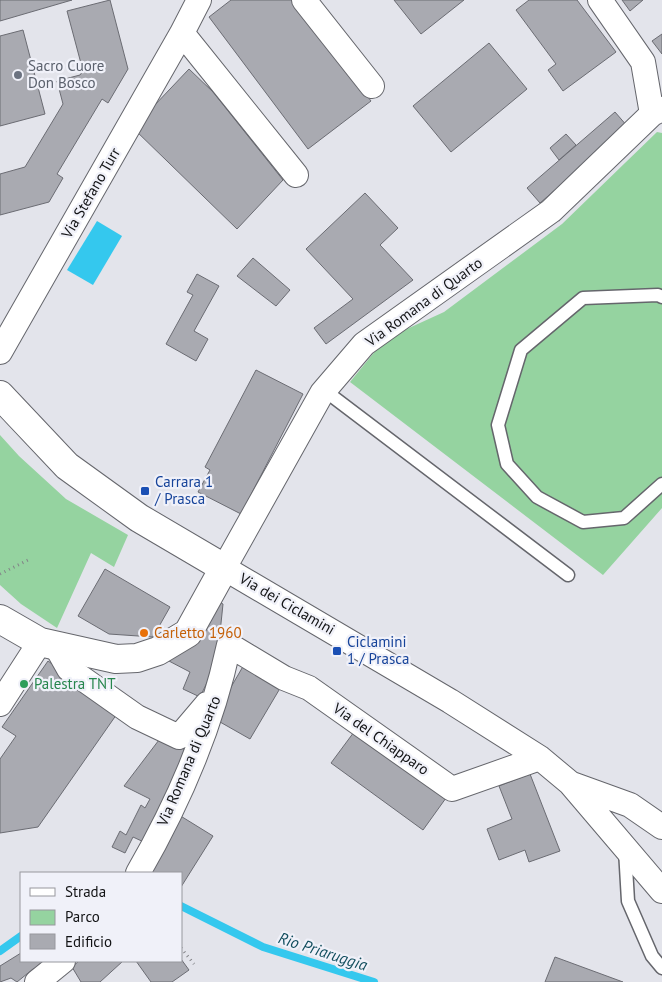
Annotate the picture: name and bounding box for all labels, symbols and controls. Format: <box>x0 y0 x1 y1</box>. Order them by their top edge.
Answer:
place label: Sacro Cuore Don Bosco <box>28 56 104 92</box>
marker: Sacro Cuore Don Bosco <box>12 69 24 81</box>
street label: Via Stefano Turr <box>56 144 124 242</box>
street label: Via Romana di Quarto <box>361 253 486 351</box>
place label: Carrara 1 / Prasca <box>154 472 213 508</box>
marker: Carrara 1 / Prasca <box>139 485 151 497</box>
street label: Via dei Ciclamini <box>235 568 338 639</box>
place label: Carletto 1960 <box>154 623 242 642</box>
marker: Carletto 1960 <box>138 627 150 639</box>
place label: Ciclamini 1 / Prasca <box>347 632 409 668</box>
marker: Ciclamini 1 / Prasca <box>331 645 343 657</box>
place label: Palestra TNT <box>34 674 116 693</box>
marker: Palestra TNT <box>18 678 30 690</box>
street label: Via Romana di Quarto <box>152 693 225 830</box>
street label: Via del Chiapparo <box>329 698 433 779</box>
legend <box>20 872 182 962</box>
text: Strada <box>65 882 106 901</box>
text: Parco <box>65 907 100 926</box>
water label: Rio Priaruggia <box>276 927 370 975</box>
text: Edificio <box>65 932 112 951</box>

